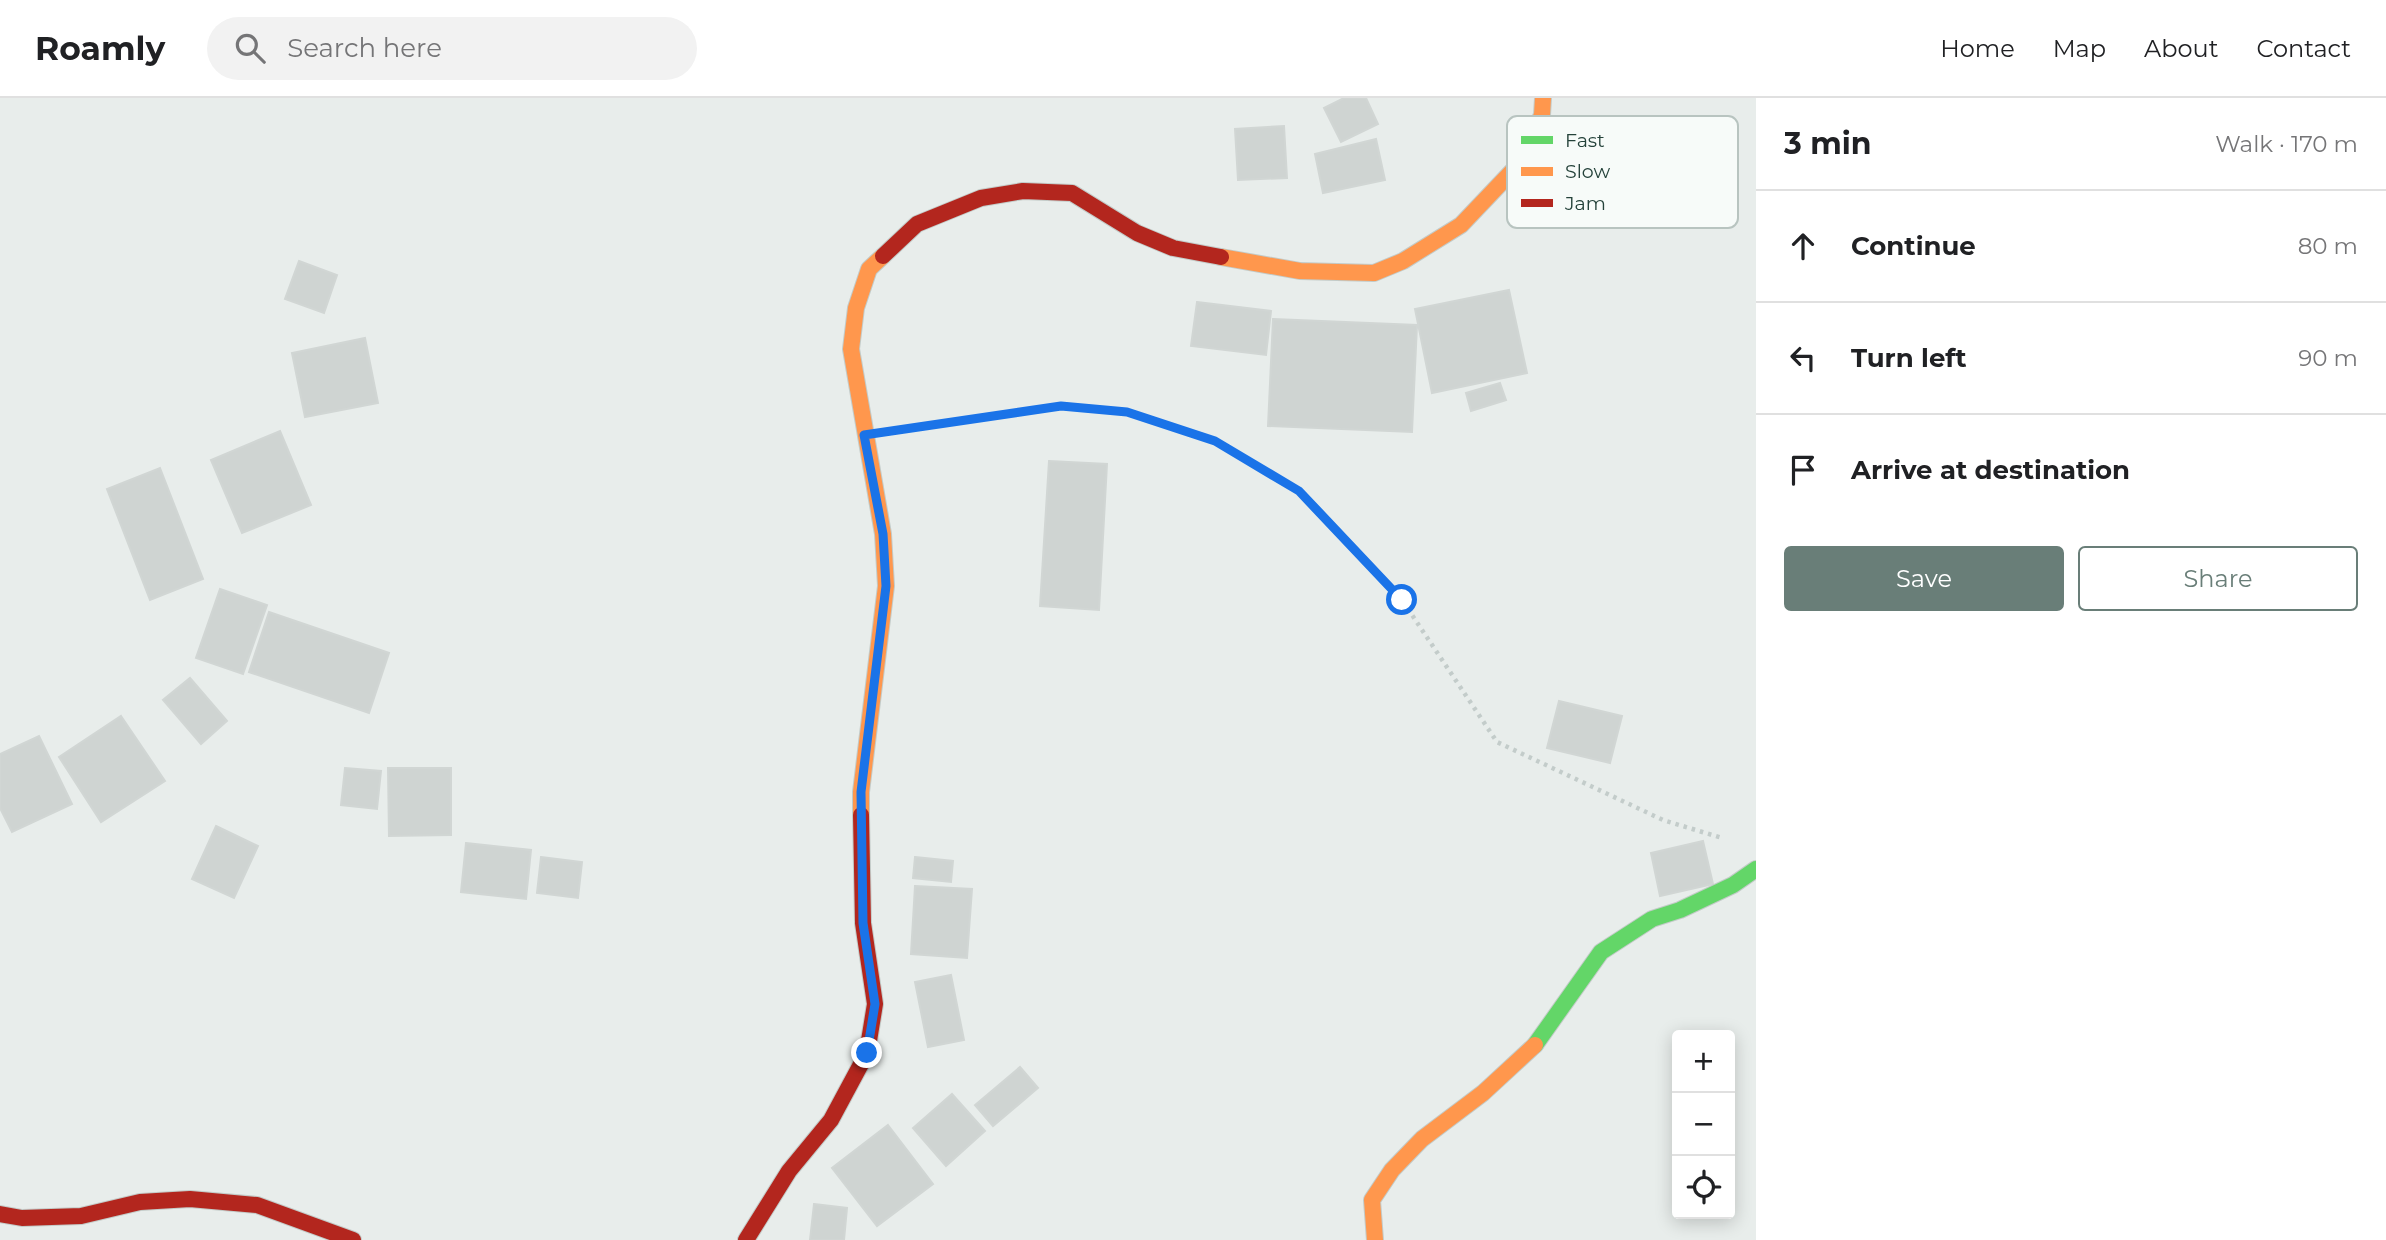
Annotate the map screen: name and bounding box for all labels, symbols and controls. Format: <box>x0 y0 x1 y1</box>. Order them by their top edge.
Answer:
search box <box>207 17 697 80</box>
text: Roamly <box>35 28 165 68</box>
icon: search <box>231 29 269 67</box>
text: Search here <box>287 32 442 64</box>
text: Home <box>1940 34 2015 63</box>
text: Map <box>2053 34 2106 63</box>
text: About <box>2144 34 2218 63</box>
text: Contact <box>2256 34 2351 63</box>
legend <box>1507 116 1738 228</box>
text: 3 min <box>1784 125 1871 162</box>
text: Fast <box>1565 129 1605 152</box>
text: Walk · 170 m <box>2215 130 2358 158</box>
text: Slow <box>1565 160 1610 183</box>
text: Jam <box>1564 192 1606 215</box>
icon: ahead <box>1784 227 1822 265</box>
text: Continue <box>1851 230 1976 262</box>
text: 80 m <box>2298 232 2358 260</box>
icon: left <box>1784 339 1822 377</box>
text: Turn left <box>1851 342 1967 374</box>
text: 90 m <box>2298 344 2358 372</box>
icon: arrive <box>1784 451 1822 489</box>
text: Arrive at destination <box>1851 454 2130 486</box>
button: Save <box>1784 546 2064 611</box>
button: Share <box>2078 546 2358 611</box>
route start <box>1386 584 1417 615</box>
map controls <box>1672 1030 1735 1219</box>
button: + <box>1672 1030 1735 1093</box>
route end <box>851 1037 882 1068</box>
button: − <box>1672 1093 1735 1156</box>
button: locate <box>1672 1156 1735 1219</box>

